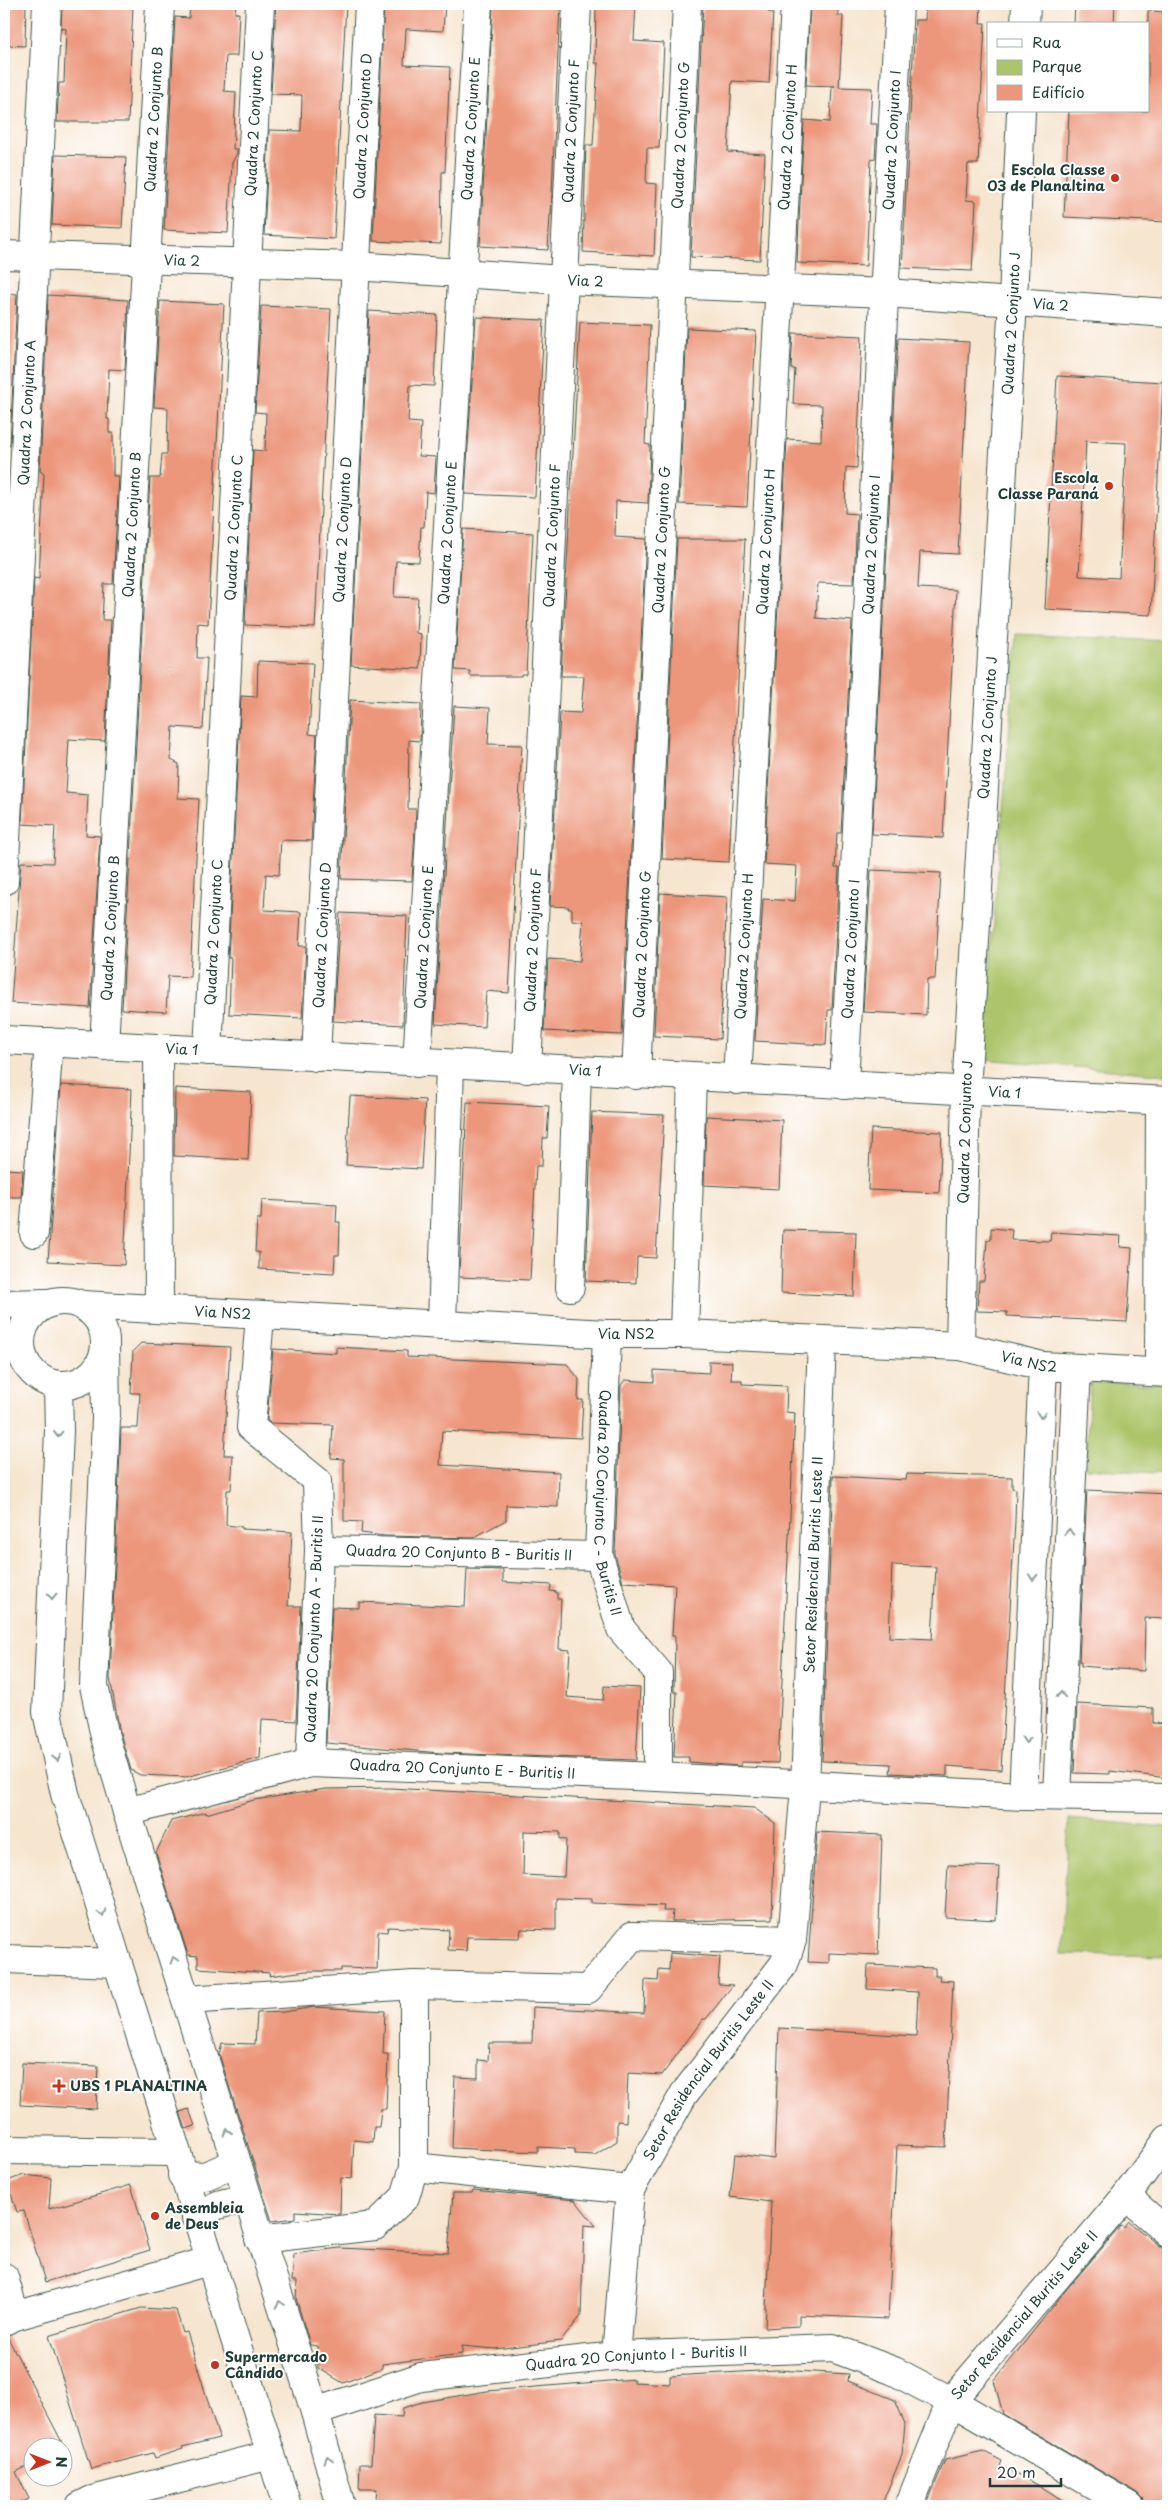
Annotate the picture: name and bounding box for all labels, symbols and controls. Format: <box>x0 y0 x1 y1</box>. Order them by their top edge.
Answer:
legend <box>987 22 1150 112</box>
text: Rua <box>1032 30 1061 53</box>
street label: Quadra 2 Conjunto B <box>139 46 168 193</box>
street label: Quadra 2 Conjunto C <box>239 50 268 197</box>
street label: Quadra 2 Conjunto D <box>348 53 377 200</box>
text: Parque <box>1032 54 1082 77</box>
street label: Quadra 2 Conjunto E <box>456 56 485 201</box>
street label: Quadra 2 Conjunto F <box>557 59 584 203</box>
street label: Quadra 2 Conjunto G <box>666 61 694 210</box>
street label: Quadra 2 Conjunto H <box>773 64 802 211</box>
street label: Quadra 2 Conjunto I <box>878 70 906 211</box>
text: Edifício <box>1032 80 1085 103</box>
place label: Escola Classe 03 de Planaltina <box>987 159 1105 196</box>
marker: Escola Classe 03 de Planaltina <box>1109 172 1121 184</box>
street label: Via 2 <box>163 249 201 271</box>
street label: Quadra 2 Conjunto J <box>996 251 1025 396</box>
street label: Via 2 <box>567 269 604 292</box>
street label: Via 2 <box>1032 292 1070 316</box>
street label: Quadra 2 Conjunto A <box>12 339 41 486</box>
street label: Quadra 2 Conjunto B <box>117 451 146 598</box>
street label: Quadra 2 Conjunto C <box>219 454 248 601</box>
street label: Quadra 2 Conjunto D <box>328 456 356 603</box>
street label: Quadra 2 Conjunto E <box>432 460 462 605</box>
street label: Quadra 2 Conjunto F <box>538 463 565 608</box>
street label: Quadra 2 Conjunto G <box>647 465 675 614</box>
place label: Escola Classe Paraná <box>998 467 1100 504</box>
street label: Quadra 2 Conjunto H <box>751 468 780 615</box>
street label: Quadra 2 Conjunto I <box>857 474 885 615</box>
marker: Escola Classe Paraná <box>1103 480 1115 492</box>
street label: Quadra 2 Conjunto J <box>972 656 1002 800</box>
street label: Quadra 2 Conjunto B <box>95 855 124 1001</box>
street label: Quadra 2 Conjunto C <box>199 859 228 1006</box>
street label: Quadra 2 Conjunto D <box>307 862 336 1009</box>
street label: Quadra 2 Conjunto E <box>409 865 438 1010</box>
street label: Quadra 2 Conjunto F <box>519 868 546 1013</box>
street label: Quadra 2 Conjunto G <box>628 870 656 1019</box>
street label: Quadra 2 Conjunto H <box>729 872 758 1020</box>
street label: Quadra 2 Conjunto I <box>836 879 864 1020</box>
street label: Via 1 <box>165 1037 199 1060</box>
street label: Via 1 <box>568 1059 602 1081</box>
street label: Quadra 2 Conjunto J <box>952 1060 978 1204</box>
street label: Via 1 <box>988 1081 1022 1103</box>
street label: Via NS2 <box>194 1300 252 1324</box>
street label: Via NS2 <box>597 1323 655 1344</box>
street label: Via NS2 <box>999 1345 1058 1377</box>
street label: Quadra 20 Conjunto C - Buritis II <box>589 1389 627 1618</box>
one-way arrow <box>1036 1412 1046 1419</box>
one-way arrow <box>53 1430 64 1438</box>
street label: Setor Residencial Buritis Leste II <box>798 1456 828 1673</box>
street label: Quadra 20 Conjunto A - Buritis II <box>299 1515 328 1743</box>
one-way arrow <box>1064 1528 1074 1536</box>
street label: Quadra 20 Conjunto B - Buritis II <box>345 1540 573 1565</box>
one-way arrow <box>1028 1574 1039 1582</box>
one-way arrow <box>47 1592 57 1600</box>
one-way arrow <box>1056 1690 1067 1698</box>
one-way arrow <box>1020 1736 1031 1744</box>
one-way arrow <box>51 1753 62 1762</box>
street label: Quadra 20 Conjunto E - Buritis II <box>349 1754 576 1784</box>
one-way arrow <box>97 1909 107 1917</box>
one-way arrow <box>170 1956 180 1965</box>
street label: Setor Residencial Buritis Leste II <box>638 1975 778 2164</box>
place label: UBS 1 PLANALTINA <box>70 2075 207 2096</box>
marker: UBS 1 PLANALTINA <box>52 2079 66 2093</box>
one-way arrow <box>222 2129 232 2137</box>
place label: Assembleia de Deus <box>164 2197 244 2234</box>
marker: Assembleia de Deus <box>149 2210 161 2222</box>
street label: Setor Residencial Buritis Leste II <box>946 2226 1102 2404</box>
one-way arrow <box>276 2300 286 2309</box>
street label: Quadra 20 Conjunto I - Buritis II <box>524 2340 748 2376</box>
place label: Supermercado Cândido <box>225 2346 327 2383</box>
marker: Supermercado Cândido <box>209 2359 221 2371</box>
north arrow <box>22 2438 72 2488</box>
one-way arrow <box>323 2455 334 2464</box>
scale bar <box>990 2455 1061 2487</box>
text: N <box>51 2456 72 2468</box>
text: 20 m <box>997 2460 1036 2483</box>

